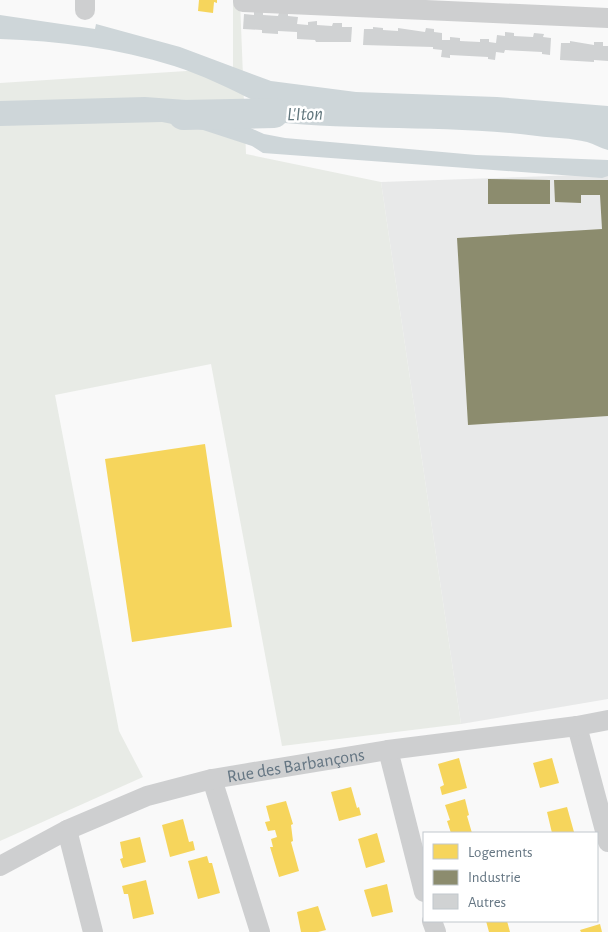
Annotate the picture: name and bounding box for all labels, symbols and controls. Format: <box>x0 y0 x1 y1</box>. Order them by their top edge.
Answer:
water label: L'Iton <box>287 105 323 124</box>
street label: Rue des Barbançons <box>226 746 366 786</box>
legend <box>423 832 598 922</box>
text: Logements <box>468 845 533 860</box>
text: Industrie <box>468 870 521 885</box>
text: Autres <box>468 895 506 910</box>

